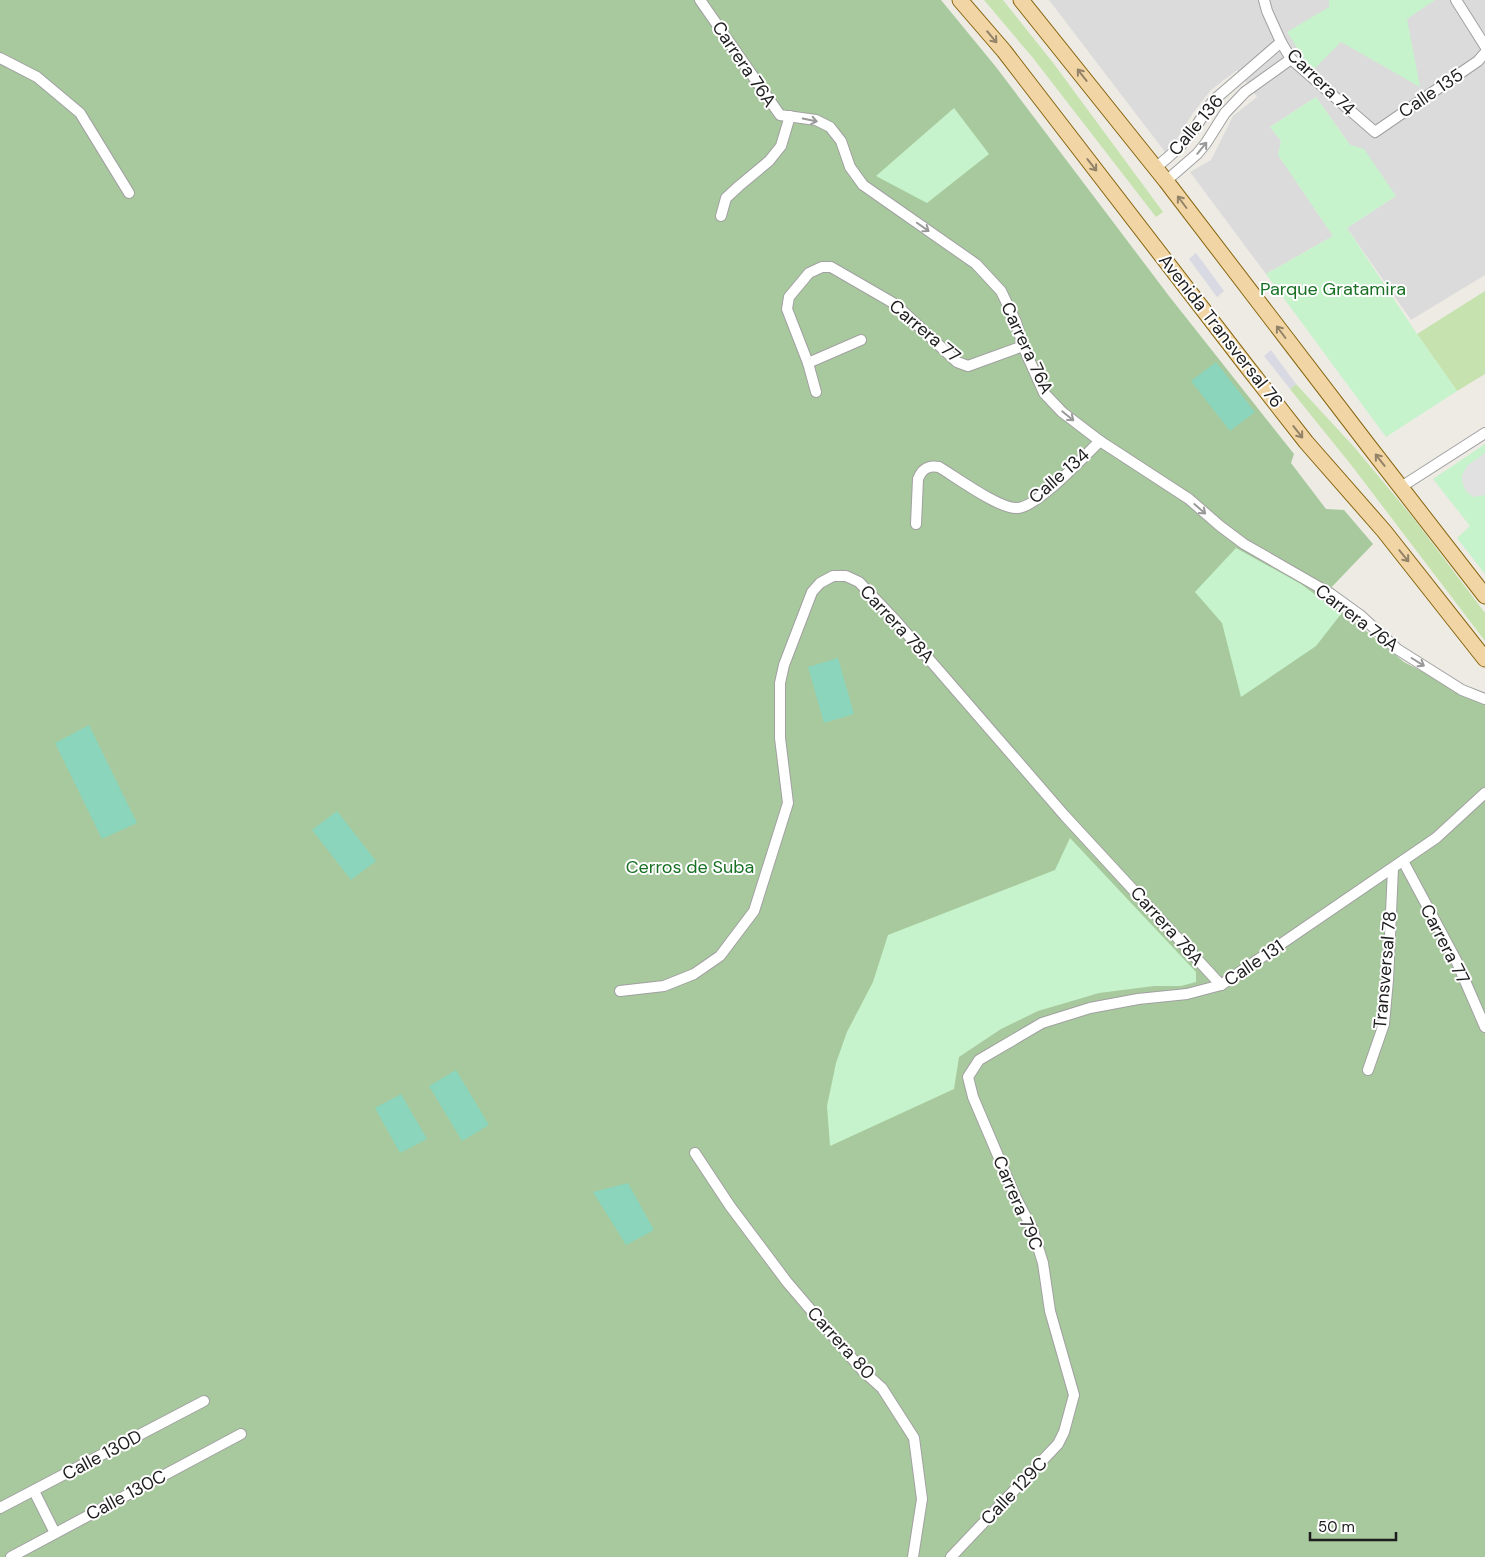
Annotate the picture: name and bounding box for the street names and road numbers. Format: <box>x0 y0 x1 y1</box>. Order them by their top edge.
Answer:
street label: Carrera 76A <box>706 16 782 112</box>
street label: Carrera 74 <box>1282 43 1361 121</box>
street label: Calle 135 <box>1394 63 1468 123</box>
street label: Calle 136 <box>1163 89 1229 161</box>
street label: Avenida Transversal 76 <box>1153 249 1289 413</box>
street label: Carrera 77 <box>884 294 966 368</box>
street label: Carrera 76A <box>995 298 1059 398</box>
street label: Calle 134 <box>1024 443 1094 509</box>
street label: Carrera 76A <box>1310 579 1404 657</box>
street label: Carrera 78A <box>855 580 939 668</box>
street label: Carrera 78A <box>1125 881 1209 971</box>
street label: Carrera 77 <box>1415 900 1475 988</box>
street label: Transversal 78 <box>1368 910 1402 1030</box>
street label: Calle 131 <box>1219 934 1289 992</box>
street label: Carrera 79C <box>987 1152 1049 1254</box>
street label: Carrera 80 <box>802 1301 880 1385</box>
street label: Calle 130D <box>58 1424 146 1486</box>
street label: Calle 129C <box>976 1452 1052 1530</box>
street label: Calle 130C <box>82 1464 170 1526</box>

